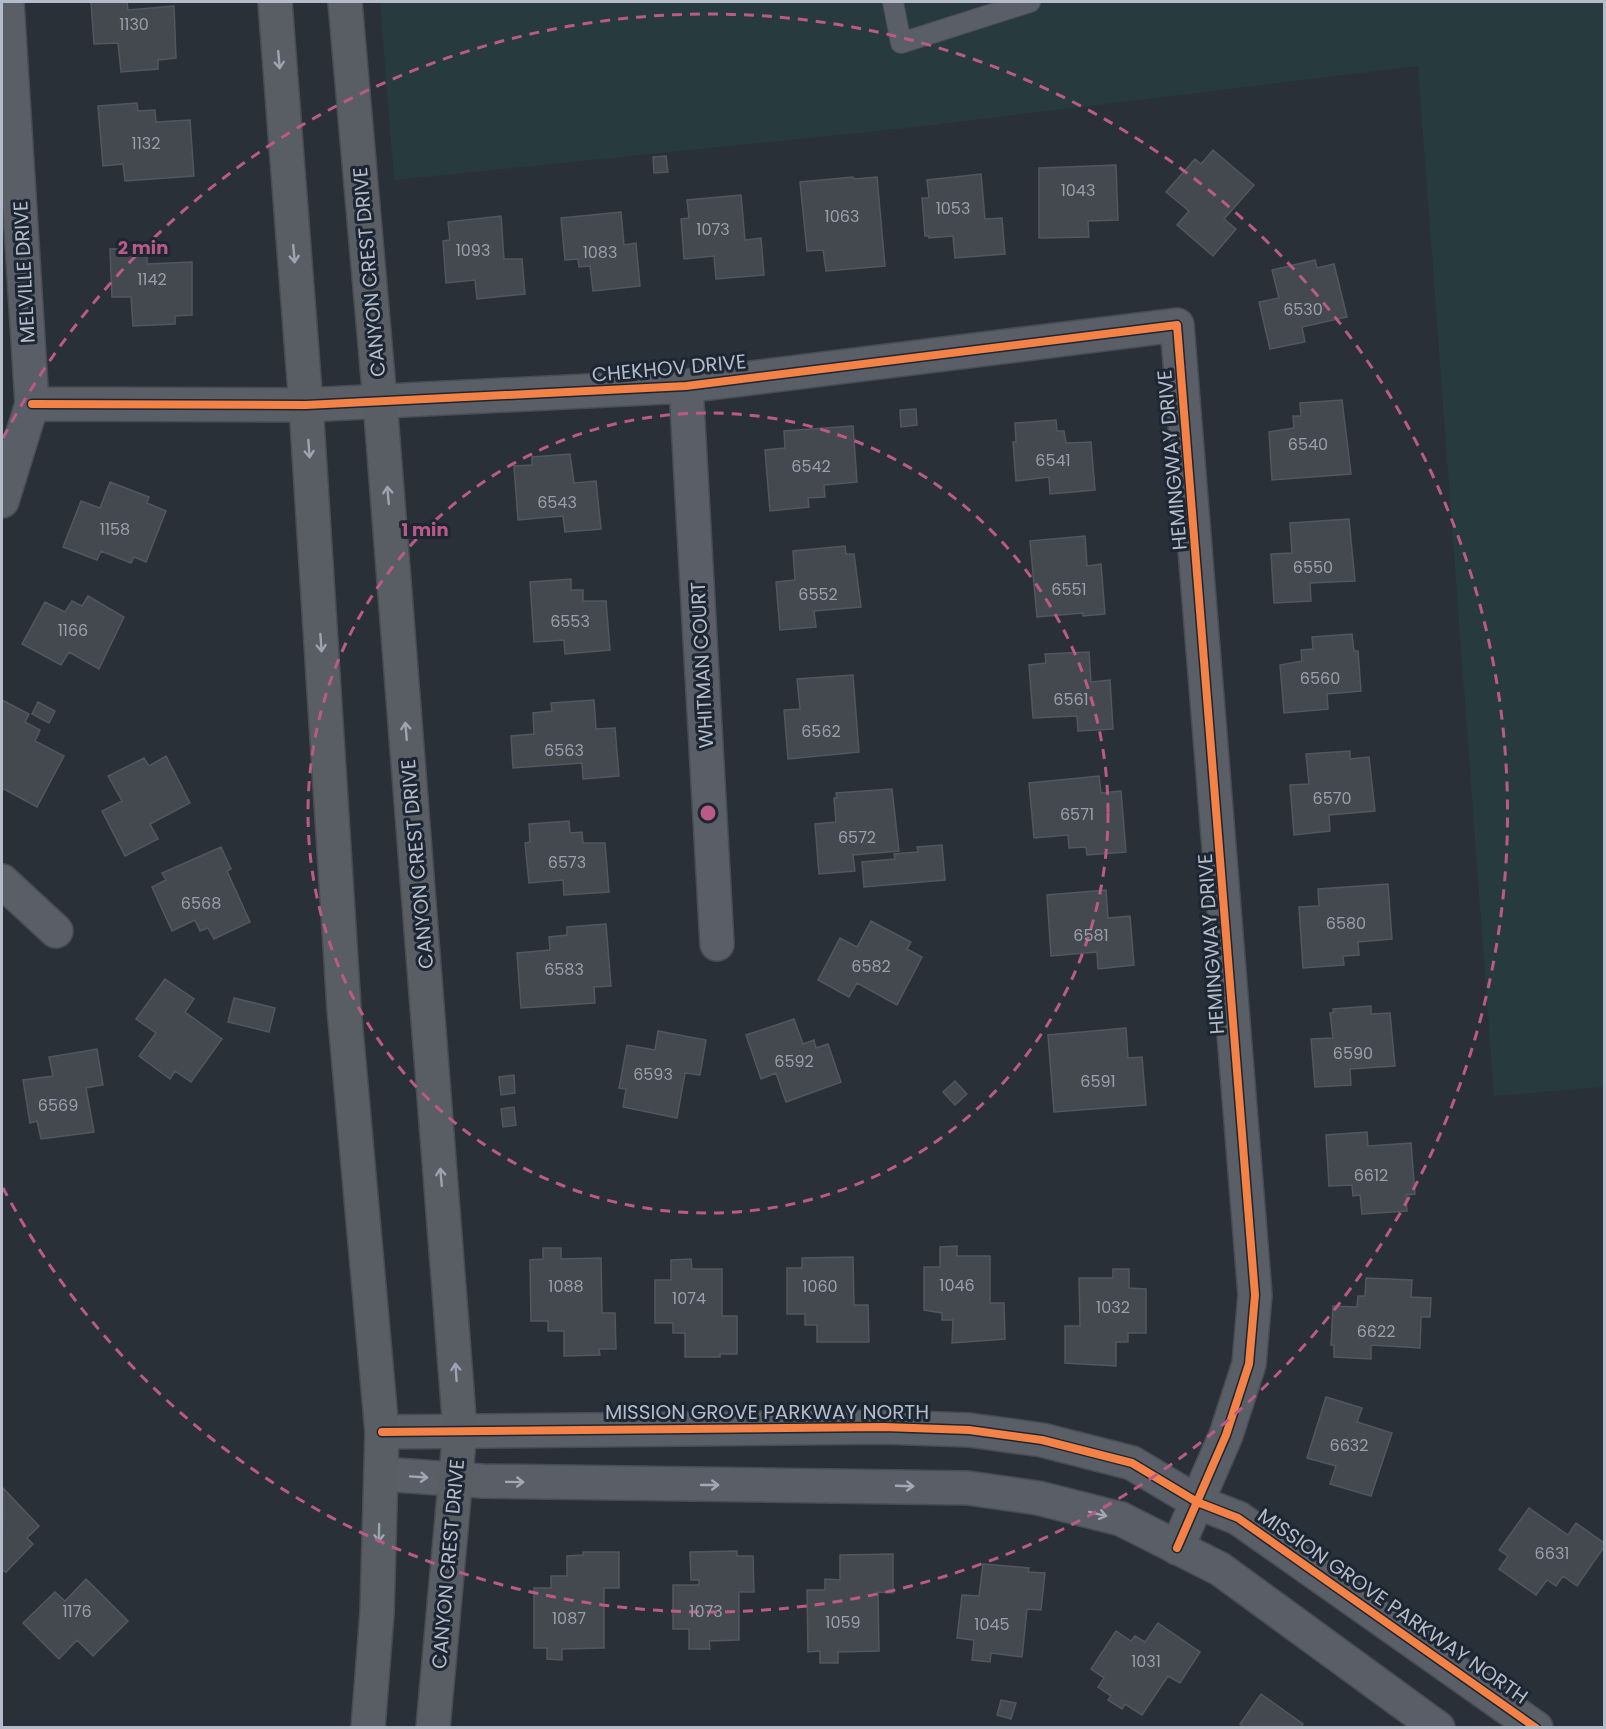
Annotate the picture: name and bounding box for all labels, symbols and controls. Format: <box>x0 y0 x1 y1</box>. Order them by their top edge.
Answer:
house number: 1130 <box>119 13 149 36</box>
one-way arrow <box>274 49 285 69</box>
house number: 1132 <box>132 132 160 155</box>
street label: CANYON CREST DRIVE <box>346 166 392 378</box>
house number: 1043 <box>1061 179 1095 202</box>
house number: 1053 <box>936 197 970 220</box>
street label: MELVILLE DRIVE <box>6 200 42 344</box>
house number: 1063 <box>825 205 859 228</box>
house number: 1073 <box>696 218 730 241</box>
text: 2 min <box>118 235 168 260</box>
house number: 1093 <box>456 239 490 262</box>
house number: 1083 <box>583 241 617 264</box>
one-way arrow <box>289 244 300 264</box>
house number: 1142 <box>137 268 167 291</box>
house number: 6530 <box>1283 298 1323 321</box>
street label: CHEKHOV DRIVE <box>591 347 747 389</box>
street label: HEMINGWAY DRIVE <box>1150 369 1194 551</box>
house number: 6540 <box>1288 433 1328 456</box>
one-way arrow <box>304 438 315 458</box>
house number: 6541 <box>1035 449 1071 472</box>
house number: 6542 <box>791 455 831 478</box>
one-way arrow <box>382 486 393 506</box>
house number: 6543 <box>537 491 577 514</box>
text: 1 min <box>401 517 449 542</box>
house number: 1158 <box>100 518 130 541</box>
house number: 6550 <box>1293 556 1333 579</box>
house number: 6551 <box>1051 578 1087 601</box>
street label: WHITMAN COURT <box>684 581 720 749</box>
house number: 6552 <box>798 583 838 606</box>
house number: 6553 <box>550 610 590 633</box>
house number: 1166 <box>58 619 88 642</box>
one-way arrow <box>316 633 327 653</box>
house number: 6560 <box>1300 667 1340 690</box>
house number: 6561 <box>1053 688 1089 711</box>
house number: 6562 <box>801 720 841 743</box>
one-way arrow <box>400 722 411 742</box>
house number: 6563 <box>544 739 584 762</box>
street label: CANYON CREST DRIVE <box>394 758 440 970</box>
house number: 6570 <box>1313 787 1352 810</box>
centre of rings <box>698 803 718 823</box>
house number: 6571 <box>1060 803 1094 826</box>
house number: 6572 <box>838 826 876 849</box>
house number: 6573 <box>548 851 586 874</box>
street label: HEMINGWAY DRIVE <box>1191 853 1231 1035</box>
house number: 6568 <box>181 892 221 915</box>
house number: 6580 <box>1326 912 1366 935</box>
house number: 6581 <box>1073 924 1109 947</box>
house number: 6582 <box>851 955 891 978</box>
house number: 6583 <box>544 958 584 981</box>
house number: 6590 <box>1333 1042 1373 1065</box>
house number: 6592 <box>774 1050 814 1073</box>
house number: 6593 <box>633 1063 673 1086</box>
house number: 6591 <box>1080 1070 1116 1093</box>
house number: 6569 <box>38 1094 78 1117</box>
house number: 6612 <box>1354 1164 1388 1187</box>
one-way arrow <box>436 1168 447 1188</box>
house number: 1046 <box>939 1274 975 1297</box>
house number: 1088 <box>548 1275 584 1298</box>
house number: 1060 <box>802 1275 838 1298</box>
house number: 1074 <box>672 1287 706 1310</box>
house number: 1032 <box>1096 1296 1130 1319</box>
house number: 6622 <box>1357 1320 1395 1343</box>
one-way arrow <box>450 1362 461 1382</box>
street label: MISSION GROVE PARKWAY NORTH <box>605 1398 929 1426</box>
house number: 6632 <box>1330 1434 1368 1457</box>
street label: CANYON CREST DRIVE <box>425 1458 471 1670</box>
one-way arrow <box>408 1471 428 1482</box>
one-way arrow <box>505 1476 525 1487</box>
one-way arrow <box>700 1479 720 1491</box>
one-way arrow <box>895 1480 915 1492</box>
street label: MISSION GROVE PARKWAY NORTH <box>1252 1502 1534 1710</box>
one-way arrow <box>1088 1508 1107 1520</box>
one-way arrow <box>374 1522 385 1542</box>
house number: 6631 <box>1535 1542 1569 1565</box>
house number: 1176 <box>62 1600 92 1623</box>
house number: 1073 <box>689 1600 723 1623</box>
house number: 1087 <box>552 1607 586 1630</box>
house number: 1059 <box>825 1611 861 1634</box>
house number: 1045 <box>974 1613 1010 1636</box>
house number: 1031 <box>1131 1650 1161 1673</box>

